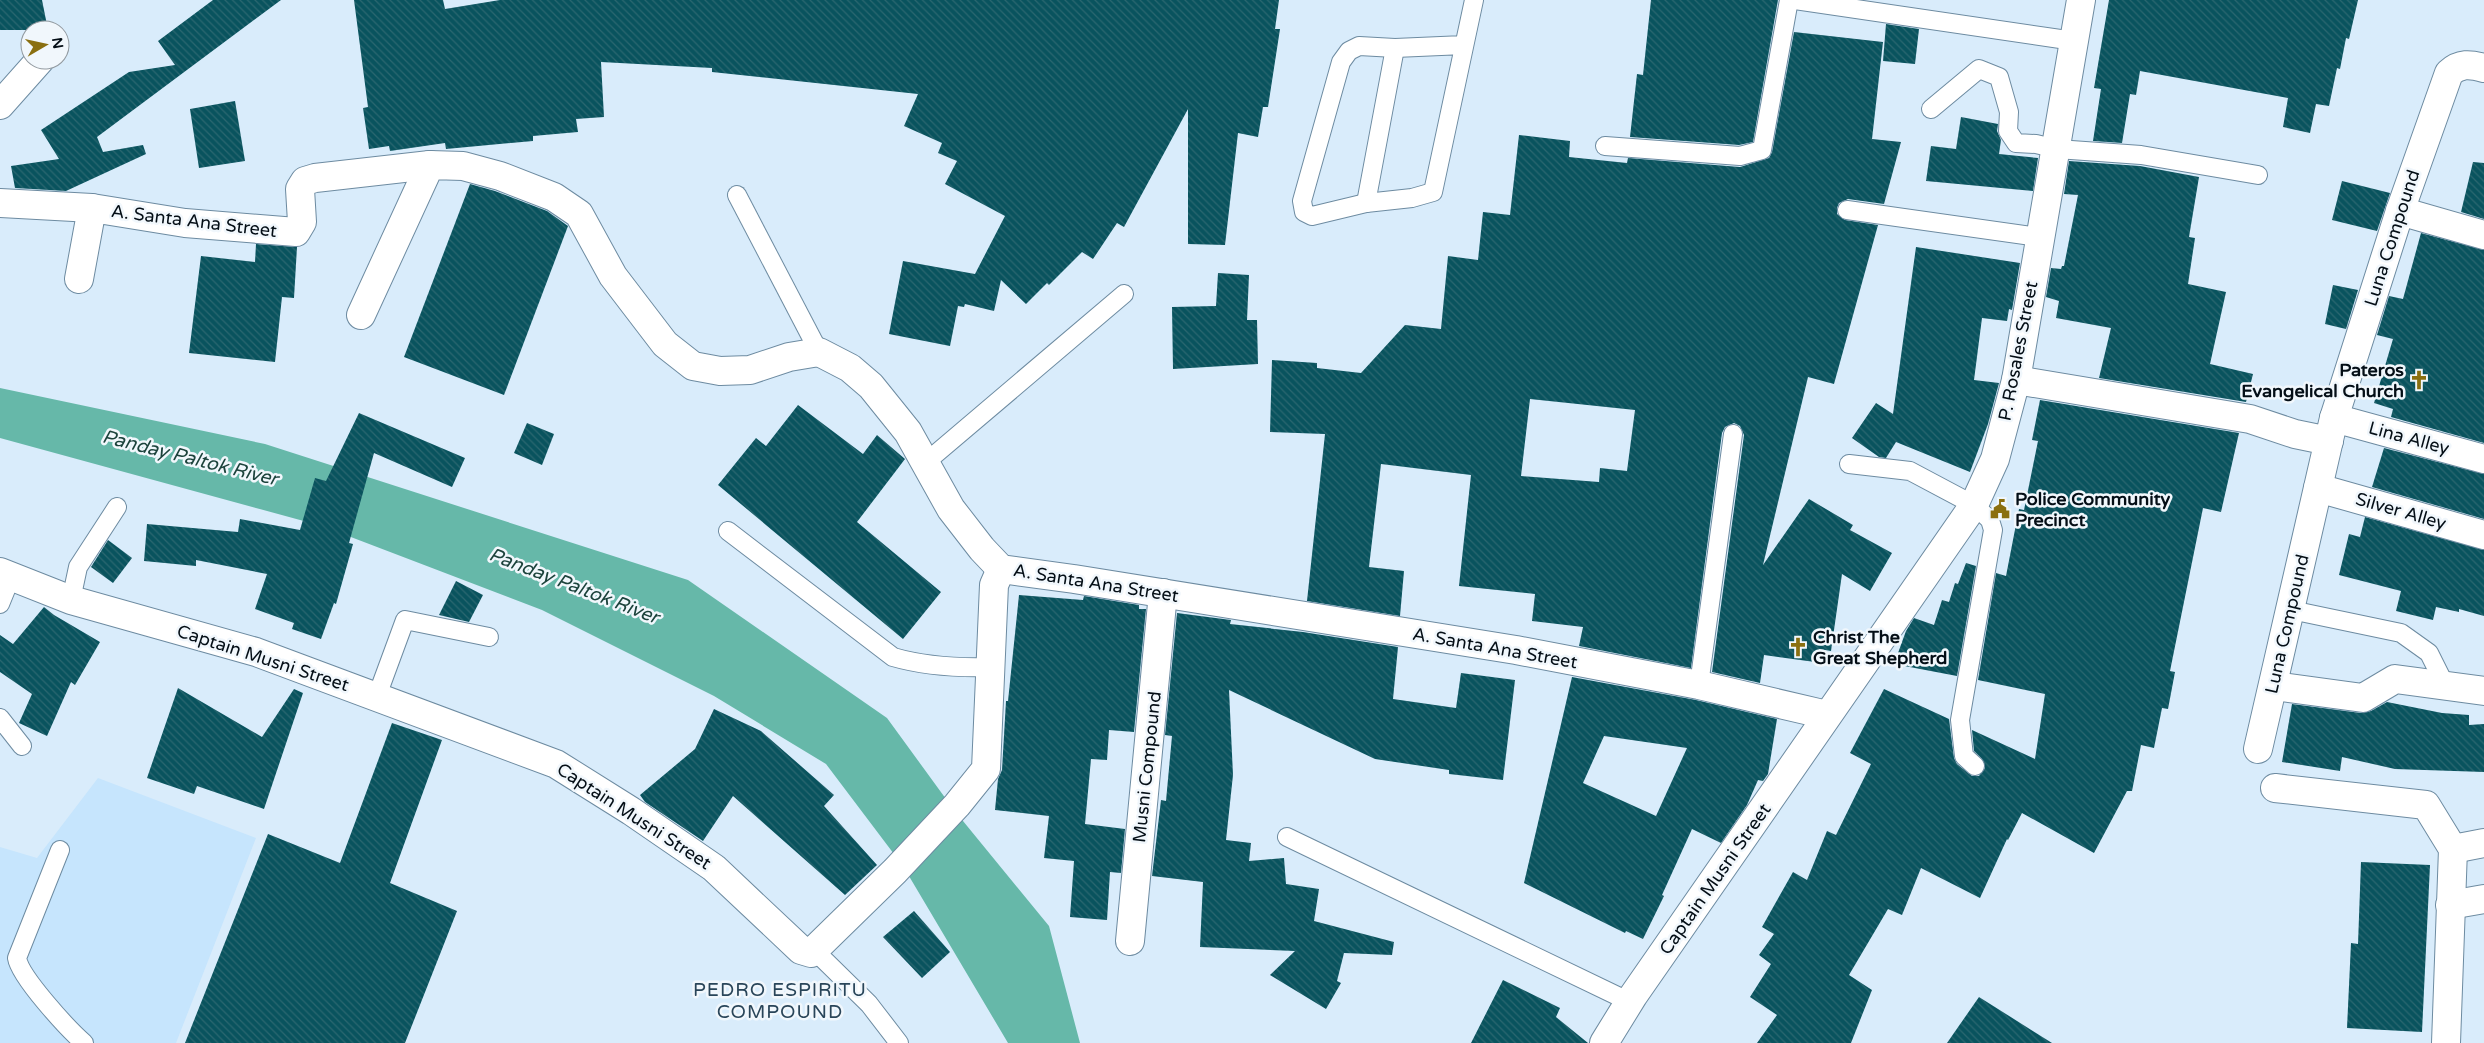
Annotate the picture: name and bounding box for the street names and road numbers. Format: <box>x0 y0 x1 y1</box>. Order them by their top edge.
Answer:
street label: Luna Compound <box>2360 167 2424 309</box>
street label: A. Santa Ana Street <box>110 200 278 242</box>
street label: P. Rosales Street <box>1994 279 2042 423</box>
street label: Lina Alley <box>2366 417 2452 459</box>
street label: Silver Alley <box>2353 488 2449 534</box>
street label: Luna Compound <box>2260 552 2314 696</box>
street label: A. Santa Ana Street <box>1012 559 1180 607</box>
street label: Captain Musni Street <box>174 620 352 696</box>
street label: A. Santa Ana Street <box>1411 623 1579 673</box>
street label: Musni Compound <box>1128 690 1166 844</box>
street label: Captain Musni Street <box>553 758 715 874</box>
street label: Captain Musni Street <box>1655 799 1776 959</box>

